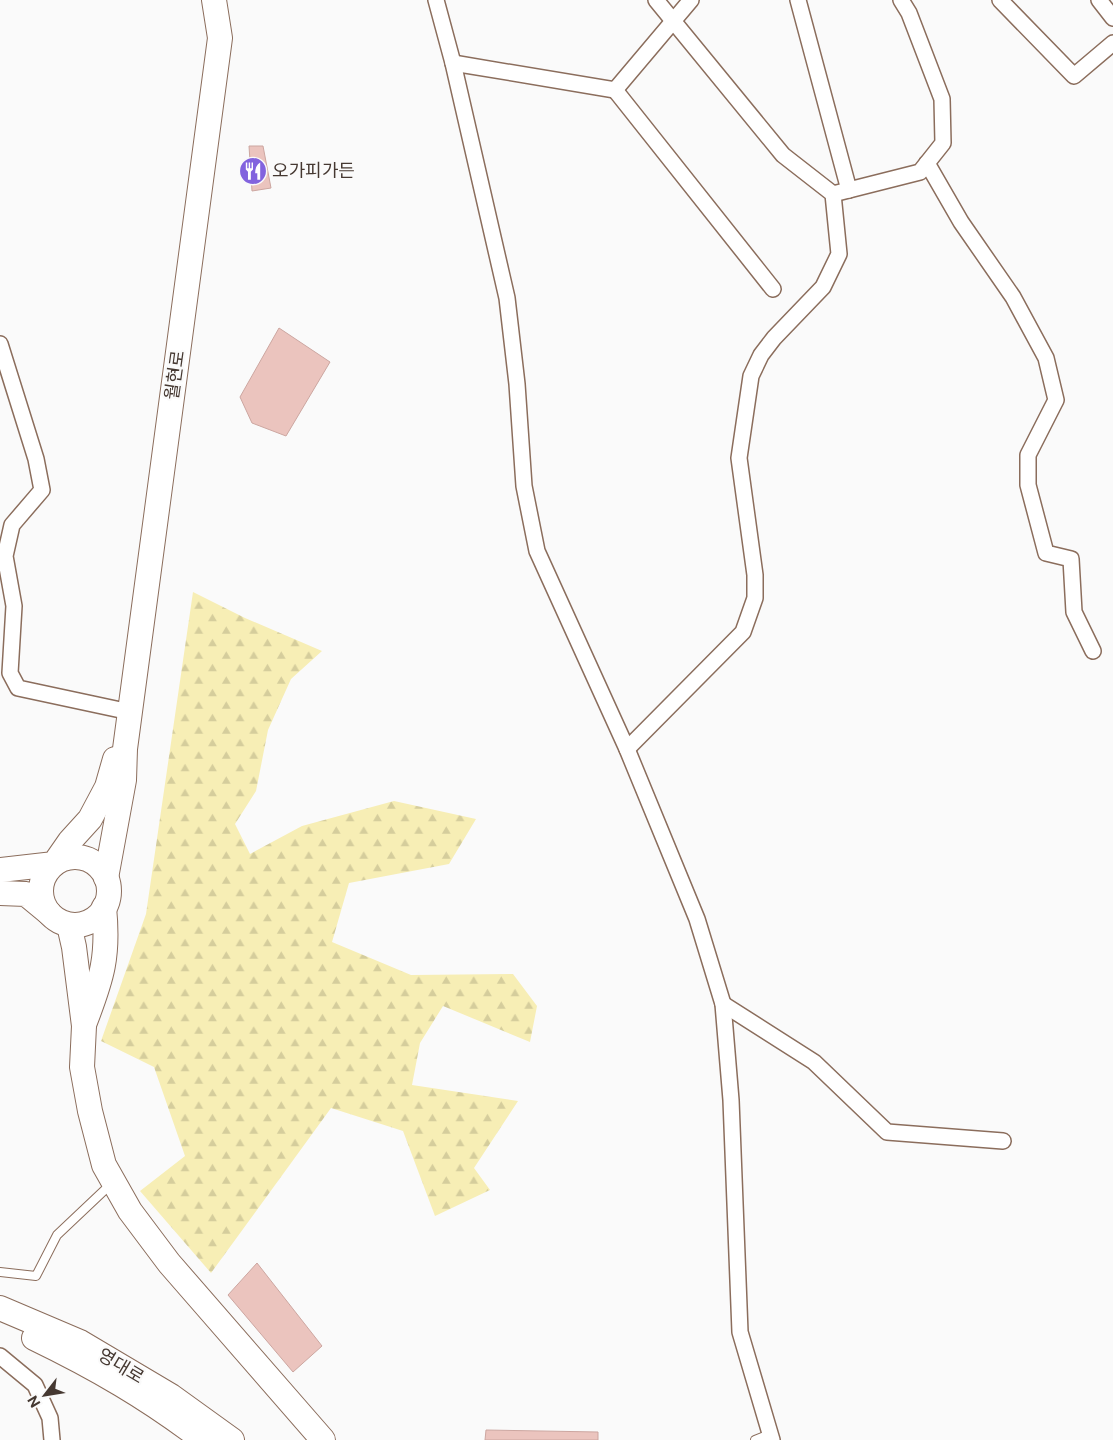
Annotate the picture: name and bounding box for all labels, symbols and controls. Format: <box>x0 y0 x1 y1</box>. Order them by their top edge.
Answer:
restaurant icon: 오가피가든 <box>238 156 268 186</box>
place label: 오가피가든 <box>272 160 355 181</box>
street label: 월현로 <box>161 349 188 401</box>
street label: 영대로 <box>95 1344 148 1387</box>
north arrow <box>20 1370 70 1420</box>
text: N <box>24 1393 44 1411</box>

